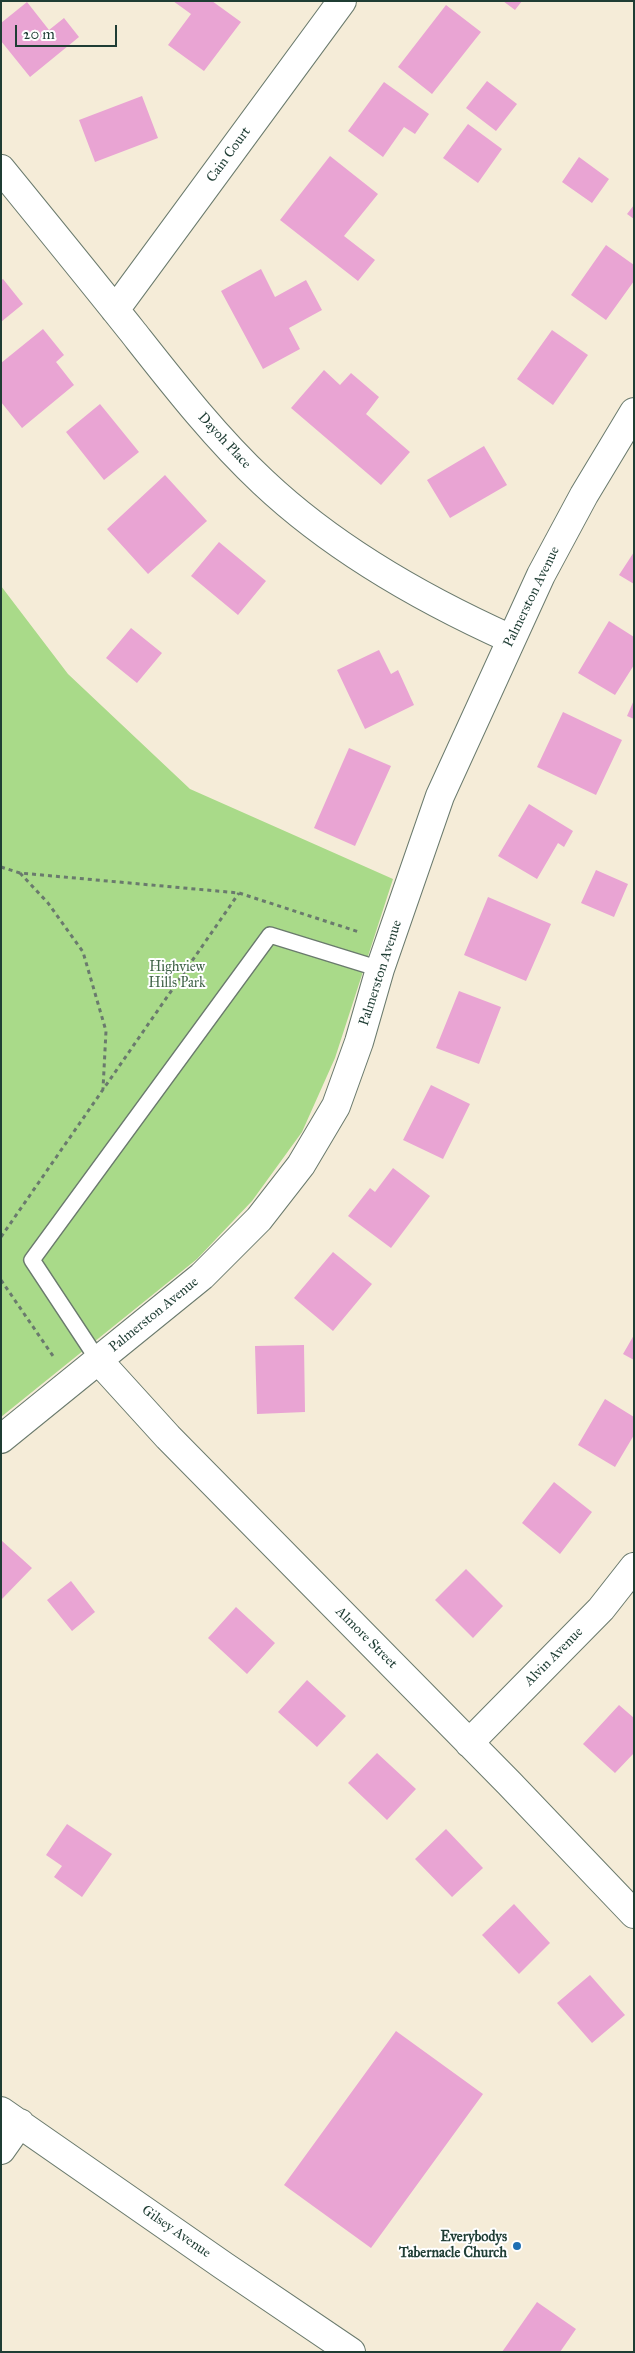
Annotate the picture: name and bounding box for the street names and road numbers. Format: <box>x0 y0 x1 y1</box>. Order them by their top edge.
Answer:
street label: Cain Court <box>203 124 255 186</box>
street label: Dayoh Place <box>194 409 254 473</box>
street label: Palmerston Avenue <box>500 544 564 650</box>
street label: Palmerston Avenue <box>356 918 406 1028</box>
street label: Palmerston Avenue <box>106 1274 202 1356</box>
street label: Almore Street <box>331 1603 401 1673</box>
street label: Alvin Avenue <box>521 1624 587 1690</box>
street label: Gilsey Avenue <box>138 2202 214 2262</box>

